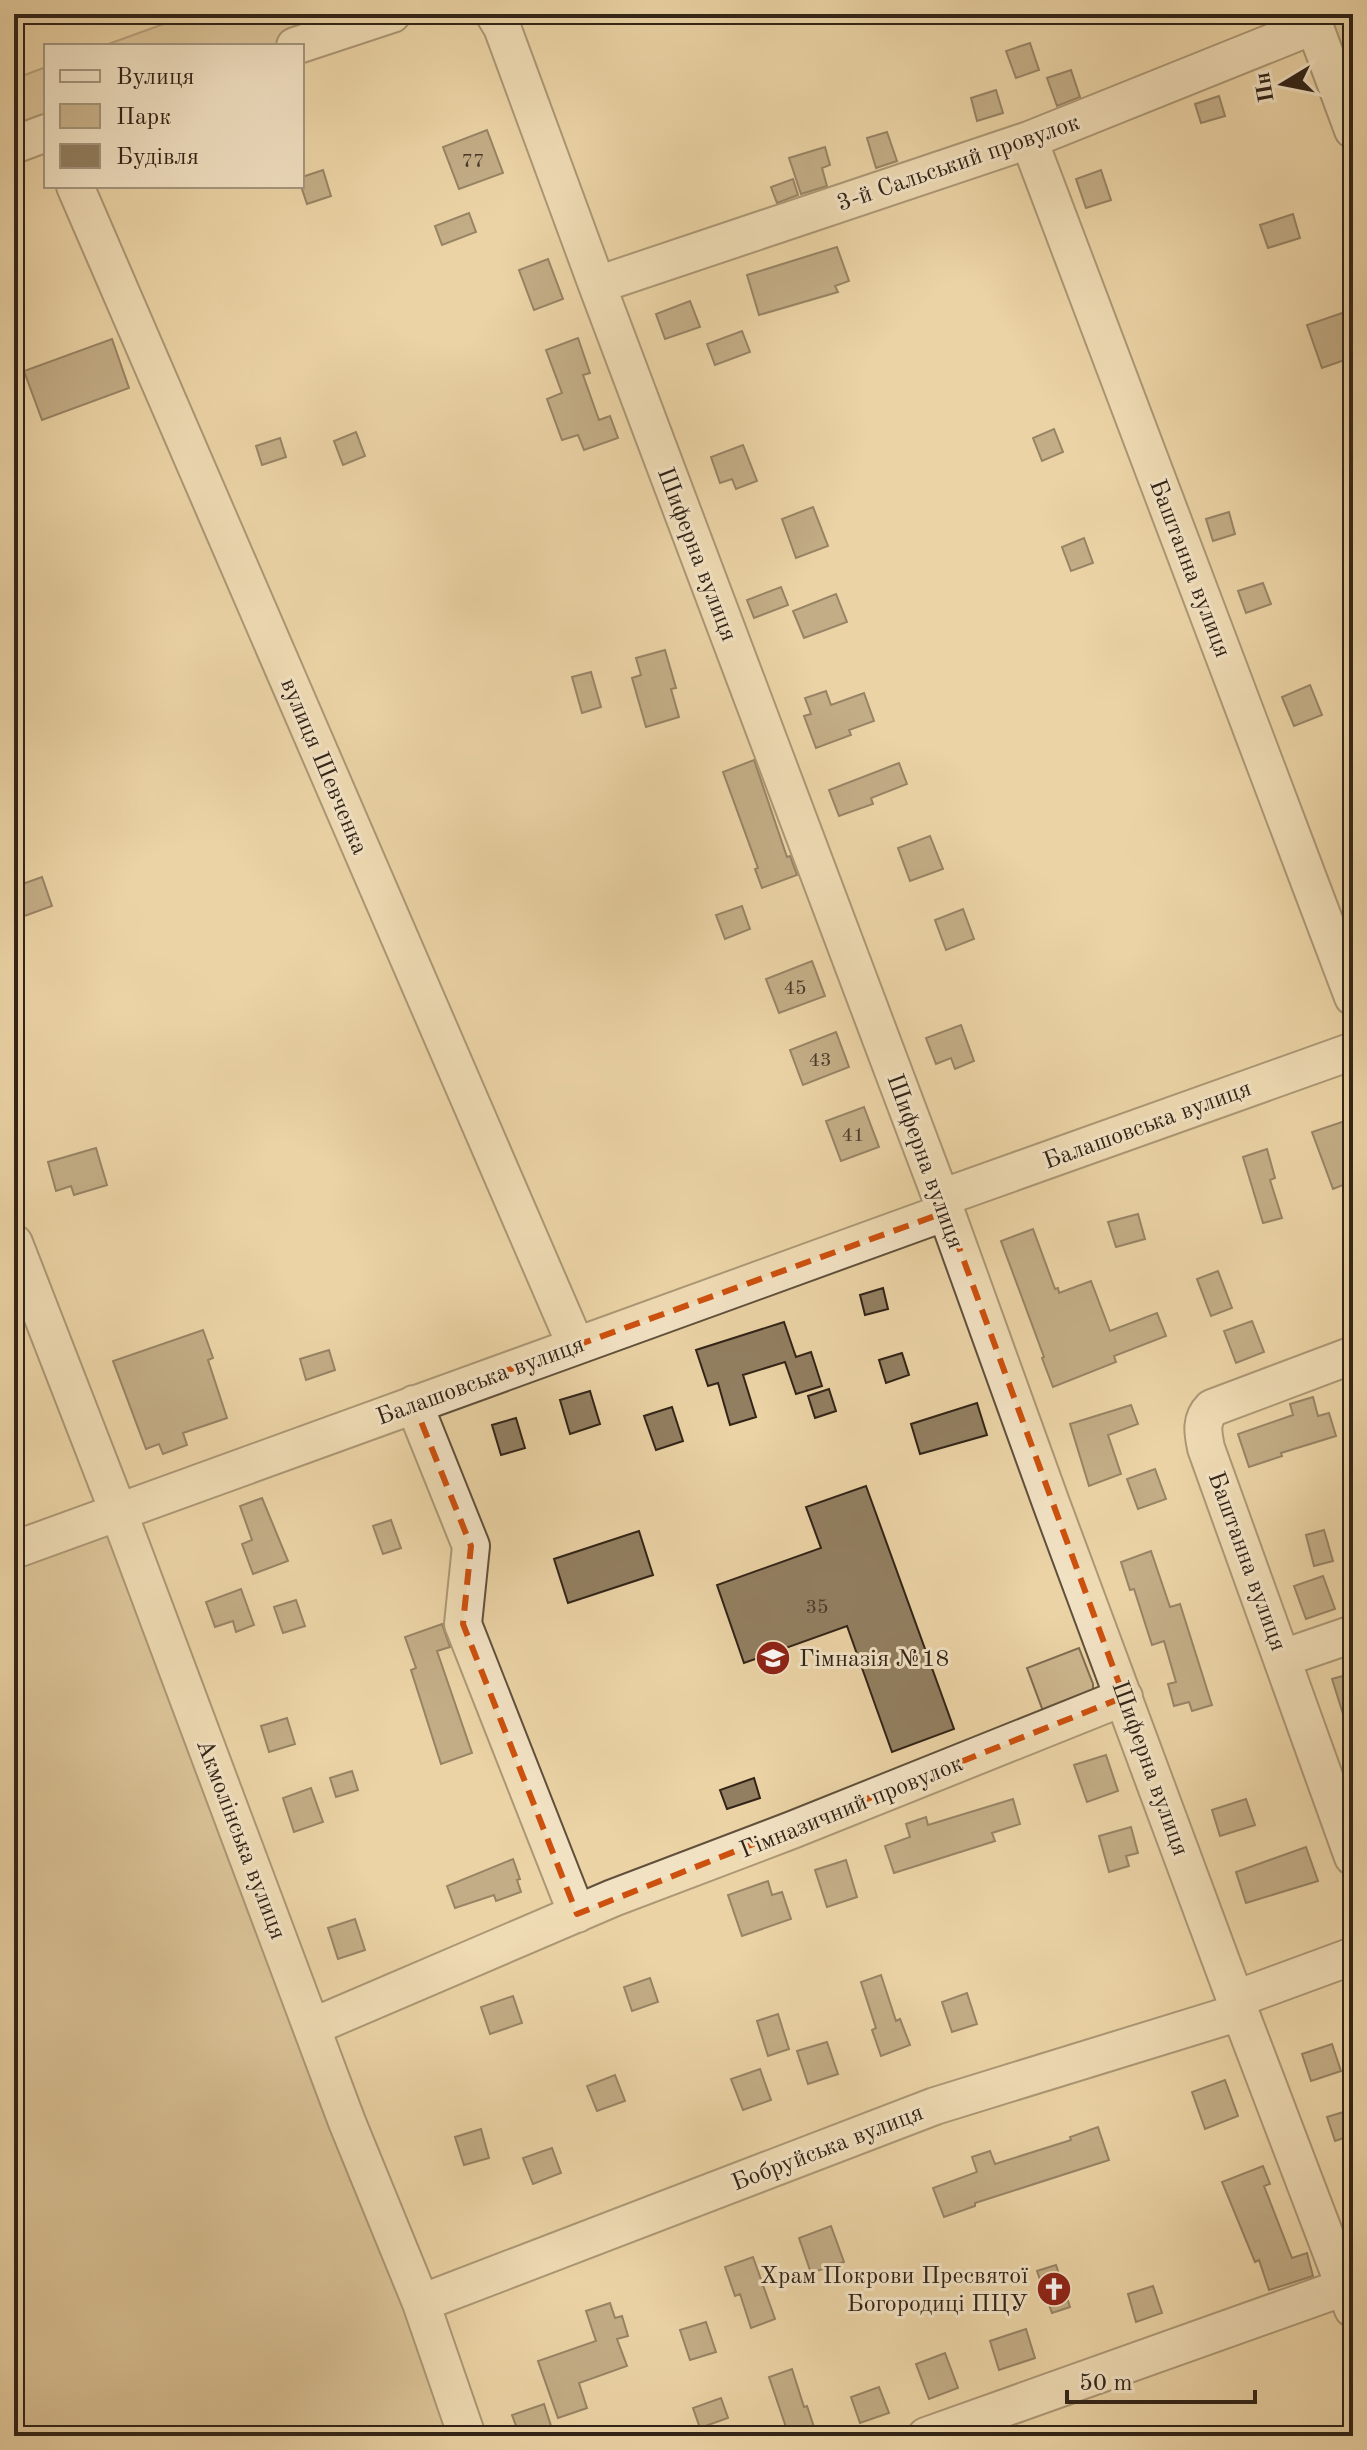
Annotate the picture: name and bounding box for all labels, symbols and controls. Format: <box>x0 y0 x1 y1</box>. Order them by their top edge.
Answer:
legend <box>44 44 304 188</box>
north arrow <box>1243 44 1323 124</box>
text: Вулиця <box>116 66 195 90</box>
text: Пн <box>1252 70 1279 104</box>
text: Парк <box>116 106 171 130</box>
street label: 3-й Сальський провулок <box>834 111 1083 217</box>
text: Будівля <box>116 146 199 170</box>
house number: 77 <box>461 152 485 172</box>
street label: Шиферна вулиця <box>652 465 740 645</box>
street label: Баштанна вулиця <box>1144 476 1234 661</box>
street label: вулиця Шевченка <box>275 675 371 859</box>
house number: 45 <box>783 979 807 999</box>
house number: 43 <box>808 1051 832 1071</box>
street label: Шиферна вулиця <box>881 1071 967 1252</box>
street label: Балашовська вулиця <box>1041 1077 1255 1175</box>
house number: 41 <box>841 1126 865 1146</box>
street label: Балашовська вулиця <box>374 1333 588 1431</box>
street label: Баштанна вулиця <box>1203 1469 1290 1654</box>
house number: 35 <box>805 1598 829 1618</box>
school or university icon: Гімназія №18 <box>754 1639 792 1677</box>
place label: Гімназія №18 <box>799 1648 949 1672</box>
street label: Шиферна вулиця <box>1106 1678 1192 1859</box>
street label: Акмолінська вулиця <box>191 1736 289 1943</box>
street label: Гімназичний провулок <box>737 1752 967 1864</box>
street label: Бобруйська вулиця <box>729 2101 927 2196</box>
place label: Храм Покрови Пресвятої Богородиці ПЦУ <box>760 2265 1028 2317</box>
church icon: Храм Покрови Пресвятої Богородиці ПЦУ <box>1035 2270 1073 2308</box>
scale bar <box>1067 2354 1255 2404</box>
text: 50 m <box>1079 2372 1133 2396</box>

